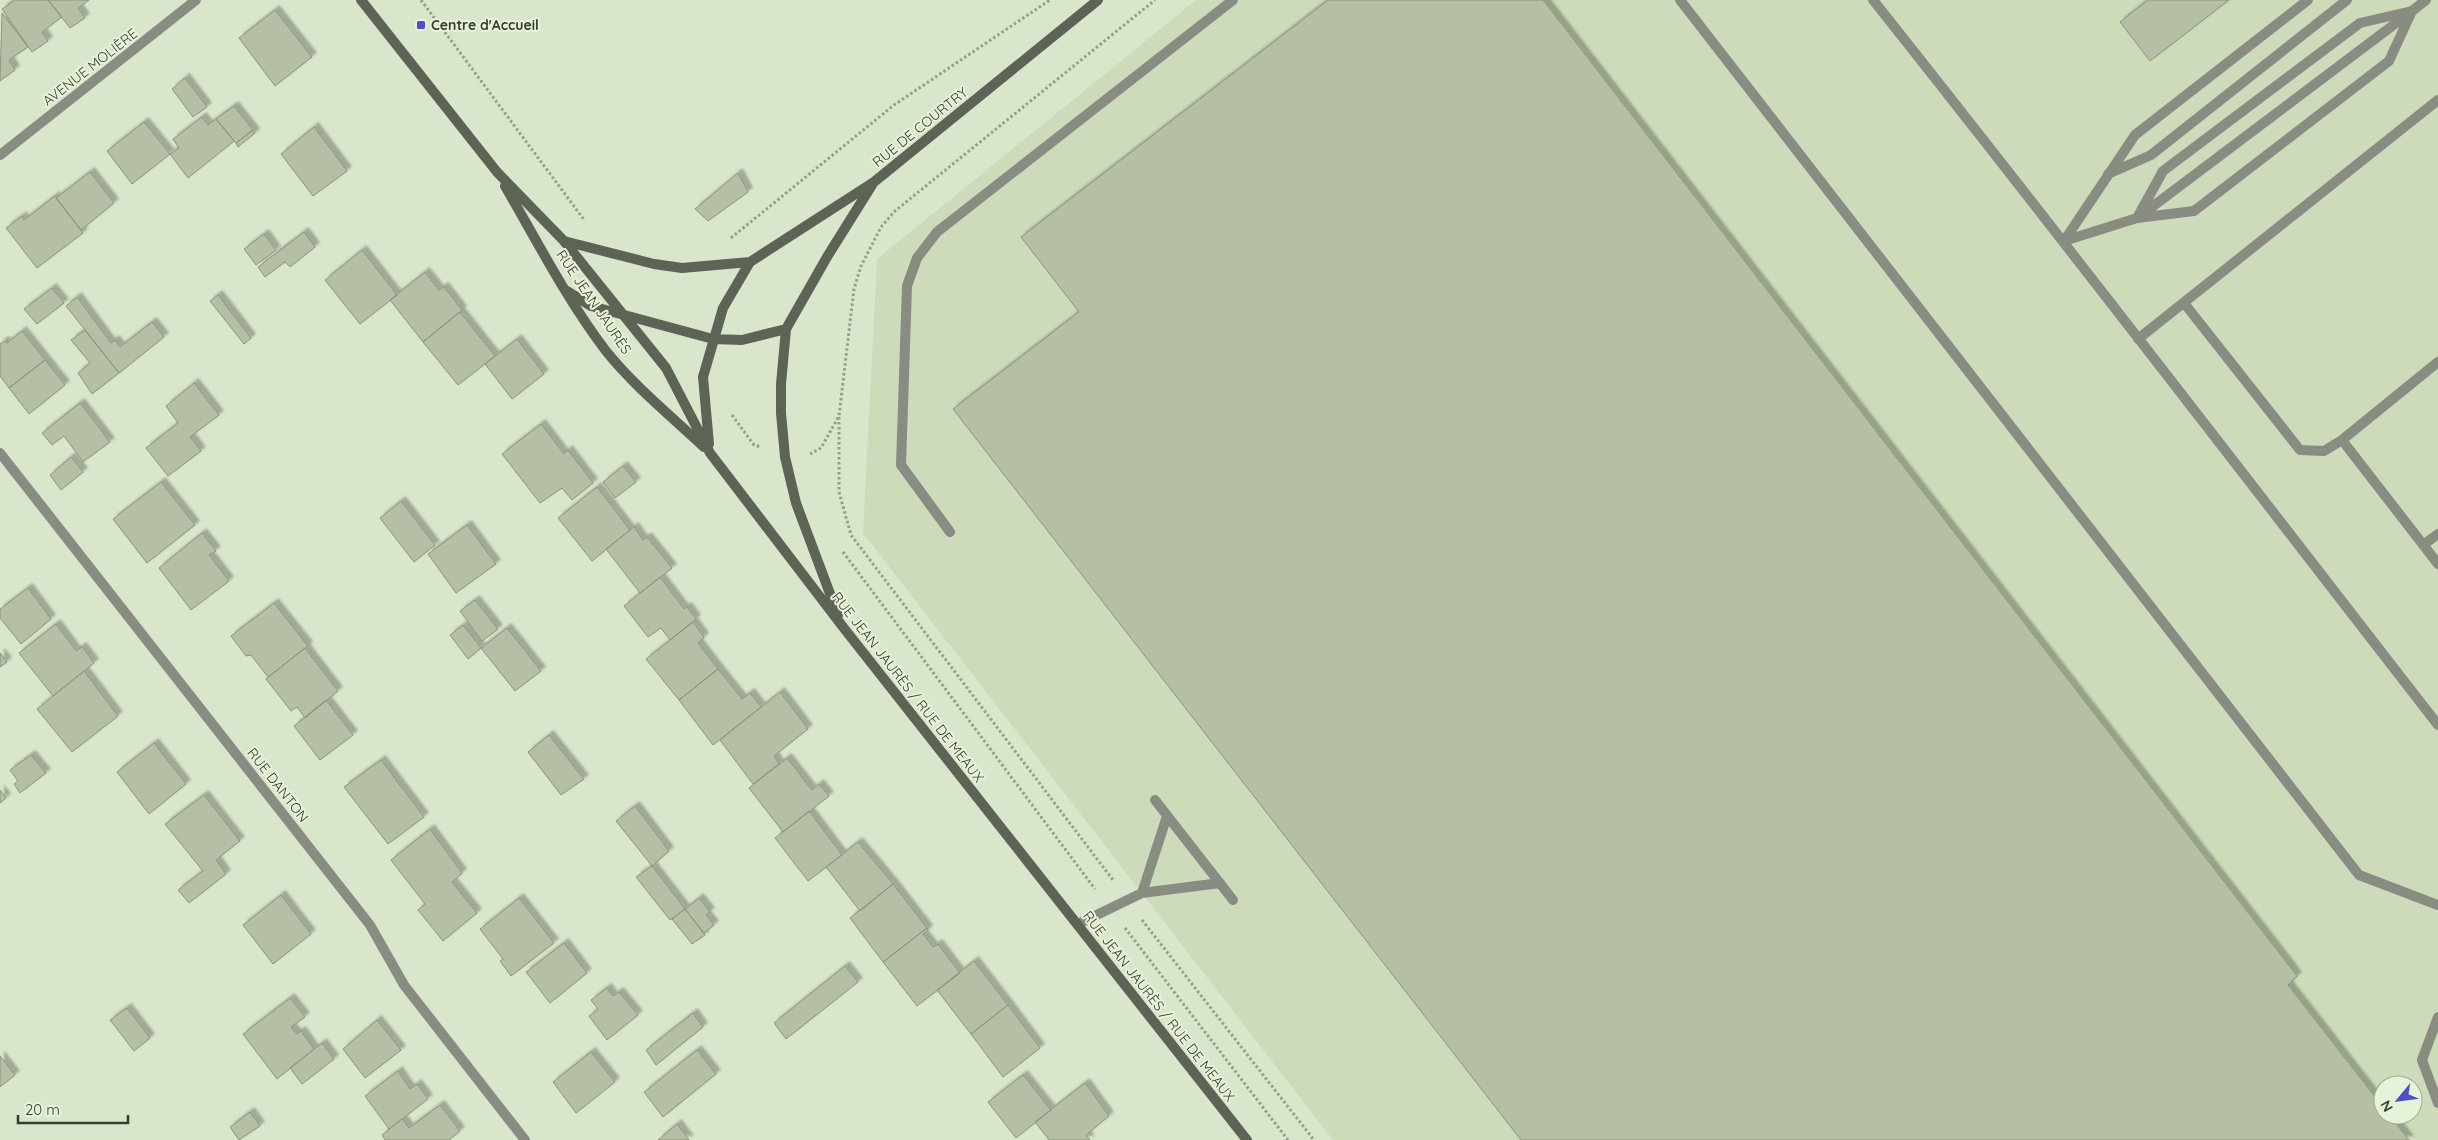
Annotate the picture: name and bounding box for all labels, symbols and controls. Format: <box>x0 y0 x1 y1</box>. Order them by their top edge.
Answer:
place label: Centre d'Accueil <box>431 16 539 34</box>
marker: Centre d'Accueil <box>415 19 427 31</box>
street label: AVENUE MOLIÈRE <box>39 24 141 110</box>
street label: RUE DE COURTRY <box>869 83 971 171</box>
street label: RUE JEAN JAURÈS <box>552 246 636 358</box>
street label: RUE JEAN JAURÈS / RUE DE MEAUX <box>828 588 988 786</box>
street label: RUE DANTON <box>243 744 313 826</box>
street label: RUE JEAN JAURÈS / RUE DE MEAUX <box>1079 907 1239 1105</box>
north arrow <box>2373 1075 2423 1125</box>
scale bar <box>18 1092 128 1124</box>
text: N <box>2376 1097 2397 1115</box>
text: 20 m <box>25 1100 60 1119</box>

